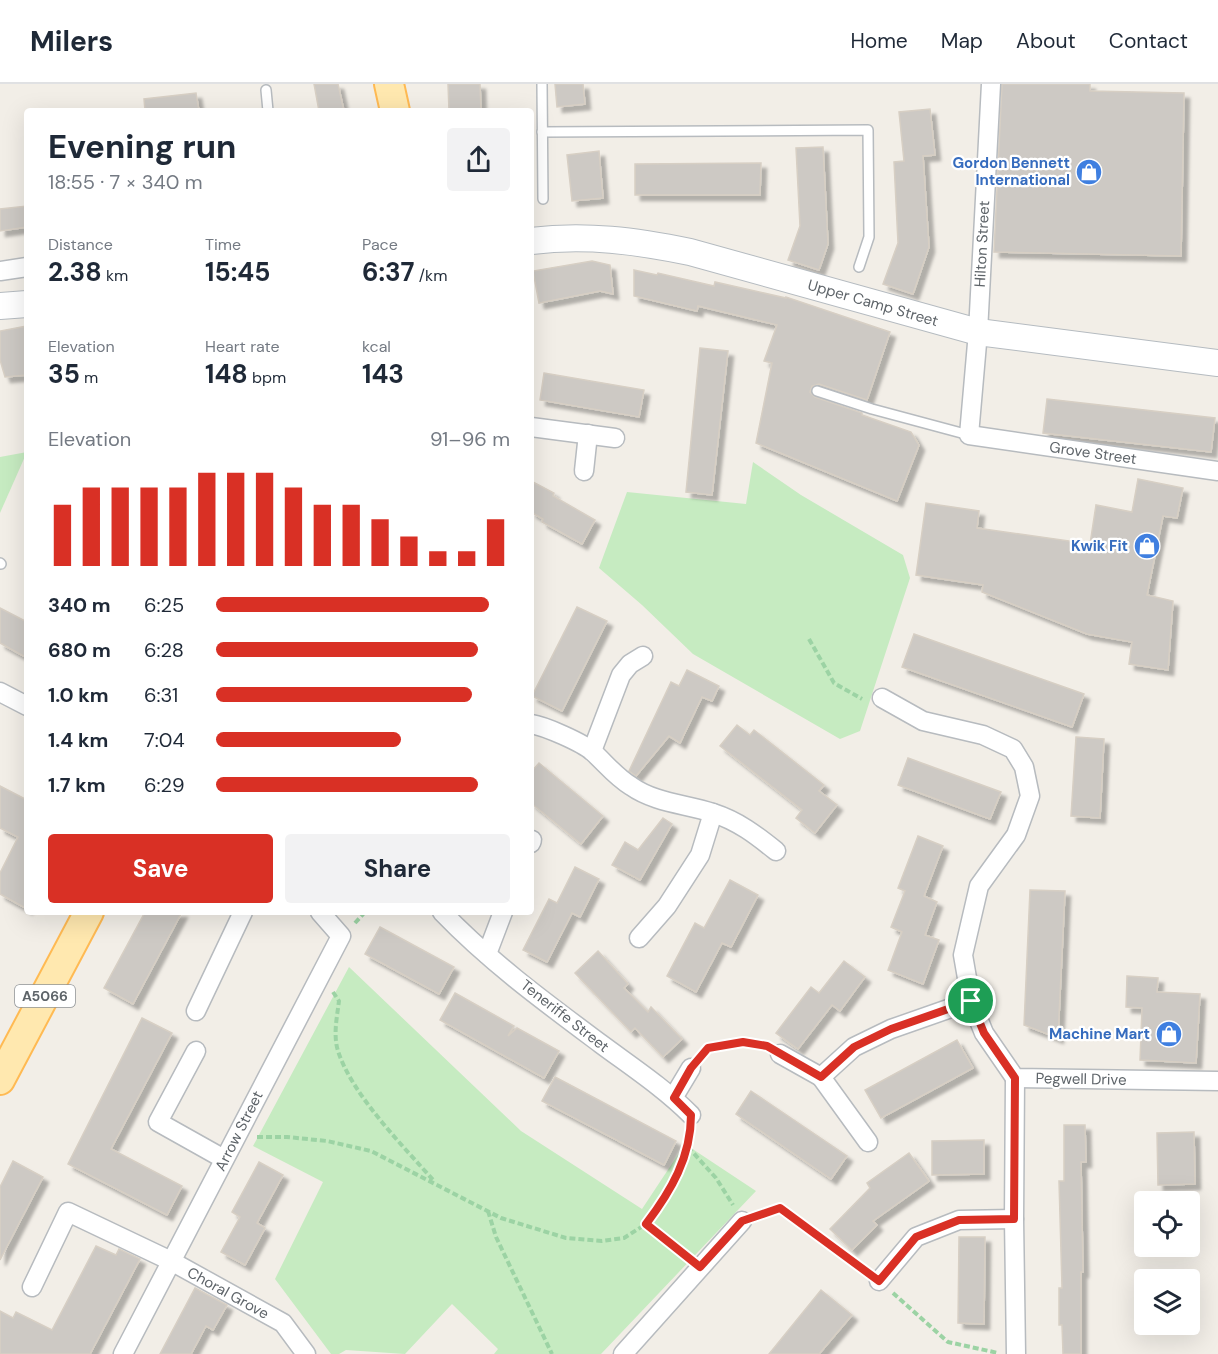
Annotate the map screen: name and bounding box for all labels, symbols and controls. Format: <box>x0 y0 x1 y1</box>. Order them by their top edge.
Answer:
text: Milers <box>30 23 113 60</box>
text: Home <box>850 27 908 55</box>
text: Map <box>941 27 983 55</box>
text: About <box>1016 27 1076 55</box>
text: Contact <box>1109 27 1188 55</box>
text: Evening run <box>48 125 236 168</box>
button: share <box>447 128 510 191</box>
place label: Gordon Bennett International <box>952 153 1070 190</box>
shop icon: Gordon Bennett International <box>1074 157 1104 187</box>
text: 18:55 · 7 × 340 m <box>48 169 203 195</box>
street label: Hilton Street <box>970 200 994 288</box>
text: Distance <box>48 234 113 255</box>
text: Time <box>205 234 241 255</box>
text: Pace <box>362 234 398 255</box>
text: 2.38 <box>48 255 102 289</box>
text: 15:45 <box>205 255 270 289</box>
text: 6:37 <box>362 255 415 289</box>
text: km <box>102 265 128 286</box>
text: /km <box>415 265 447 286</box>
street label: Upper Camp Street <box>805 275 941 331</box>
text: Elevation <box>48 336 115 357</box>
text: Heart rate <box>205 336 280 357</box>
text: kcal <box>362 336 391 357</box>
text: 35 <box>48 357 80 391</box>
text: 148 <box>205 357 248 391</box>
text: 143 <box>362 357 404 391</box>
text: m <box>80 367 98 388</box>
text: bpm <box>248 367 286 388</box>
text: Elevation <box>48 426 131 452</box>
text: 91–96 m <box>430 426 510 452</box>
street label: Grove Street <box>1048 437 1138 469</box>
shop icon: Kwik Fit <box>1132 531 1162 561</box>
place label: Kwik Fit <box>1071 536 1128 556</box>
text: 340 m <box>48 592 111 618</box>
text: 6:25 <box>144 592 184 618</box>
text: 680 m <box>48 637 111 663</box>
text: 6:28 <box>144 637 184 663</box>
text: 1.0 km <box>48 682 109 708</box>
text: 6:31 <box>144 682 178 708</box>
text: 1.4 km <box>48 727 108 753</box>
text: 7:04 <box>144 727 185 753</box>
text: 1.7 km <box>48 772 106 798</box>
text: 6:29 <box>144 772 184 798</box>
button: Save <box>48 834 273 903</box>
button: Share <box>285 834 510 903</box>
street label: Teneriffe Street <box>517 975 613 1057</box>
pin <box>945 975 996 1026</box>
icon: arrive <box>954 984 987 1017</box>
road number: A5066 <box>15 985 75 1007</box>
shop icon: Machine Mart <box>1154 1019 1184 1049</box>
place label: Machine Mart <box>1049 1024 1150 1044</box>
street label: Pegwell Drive <box>1035 1068 1127 1090</box>
street label: Arrow Street <box>210 1087 268 1174</box>
map controls <box>1134 1191 1200 1335</box>
button: locate <box>1134 1191 1200 1257</box>
street label: Choral Grove <box>184 1262 272 1324</box>
button: layers <box>1134 1269 1200 1335</box>

